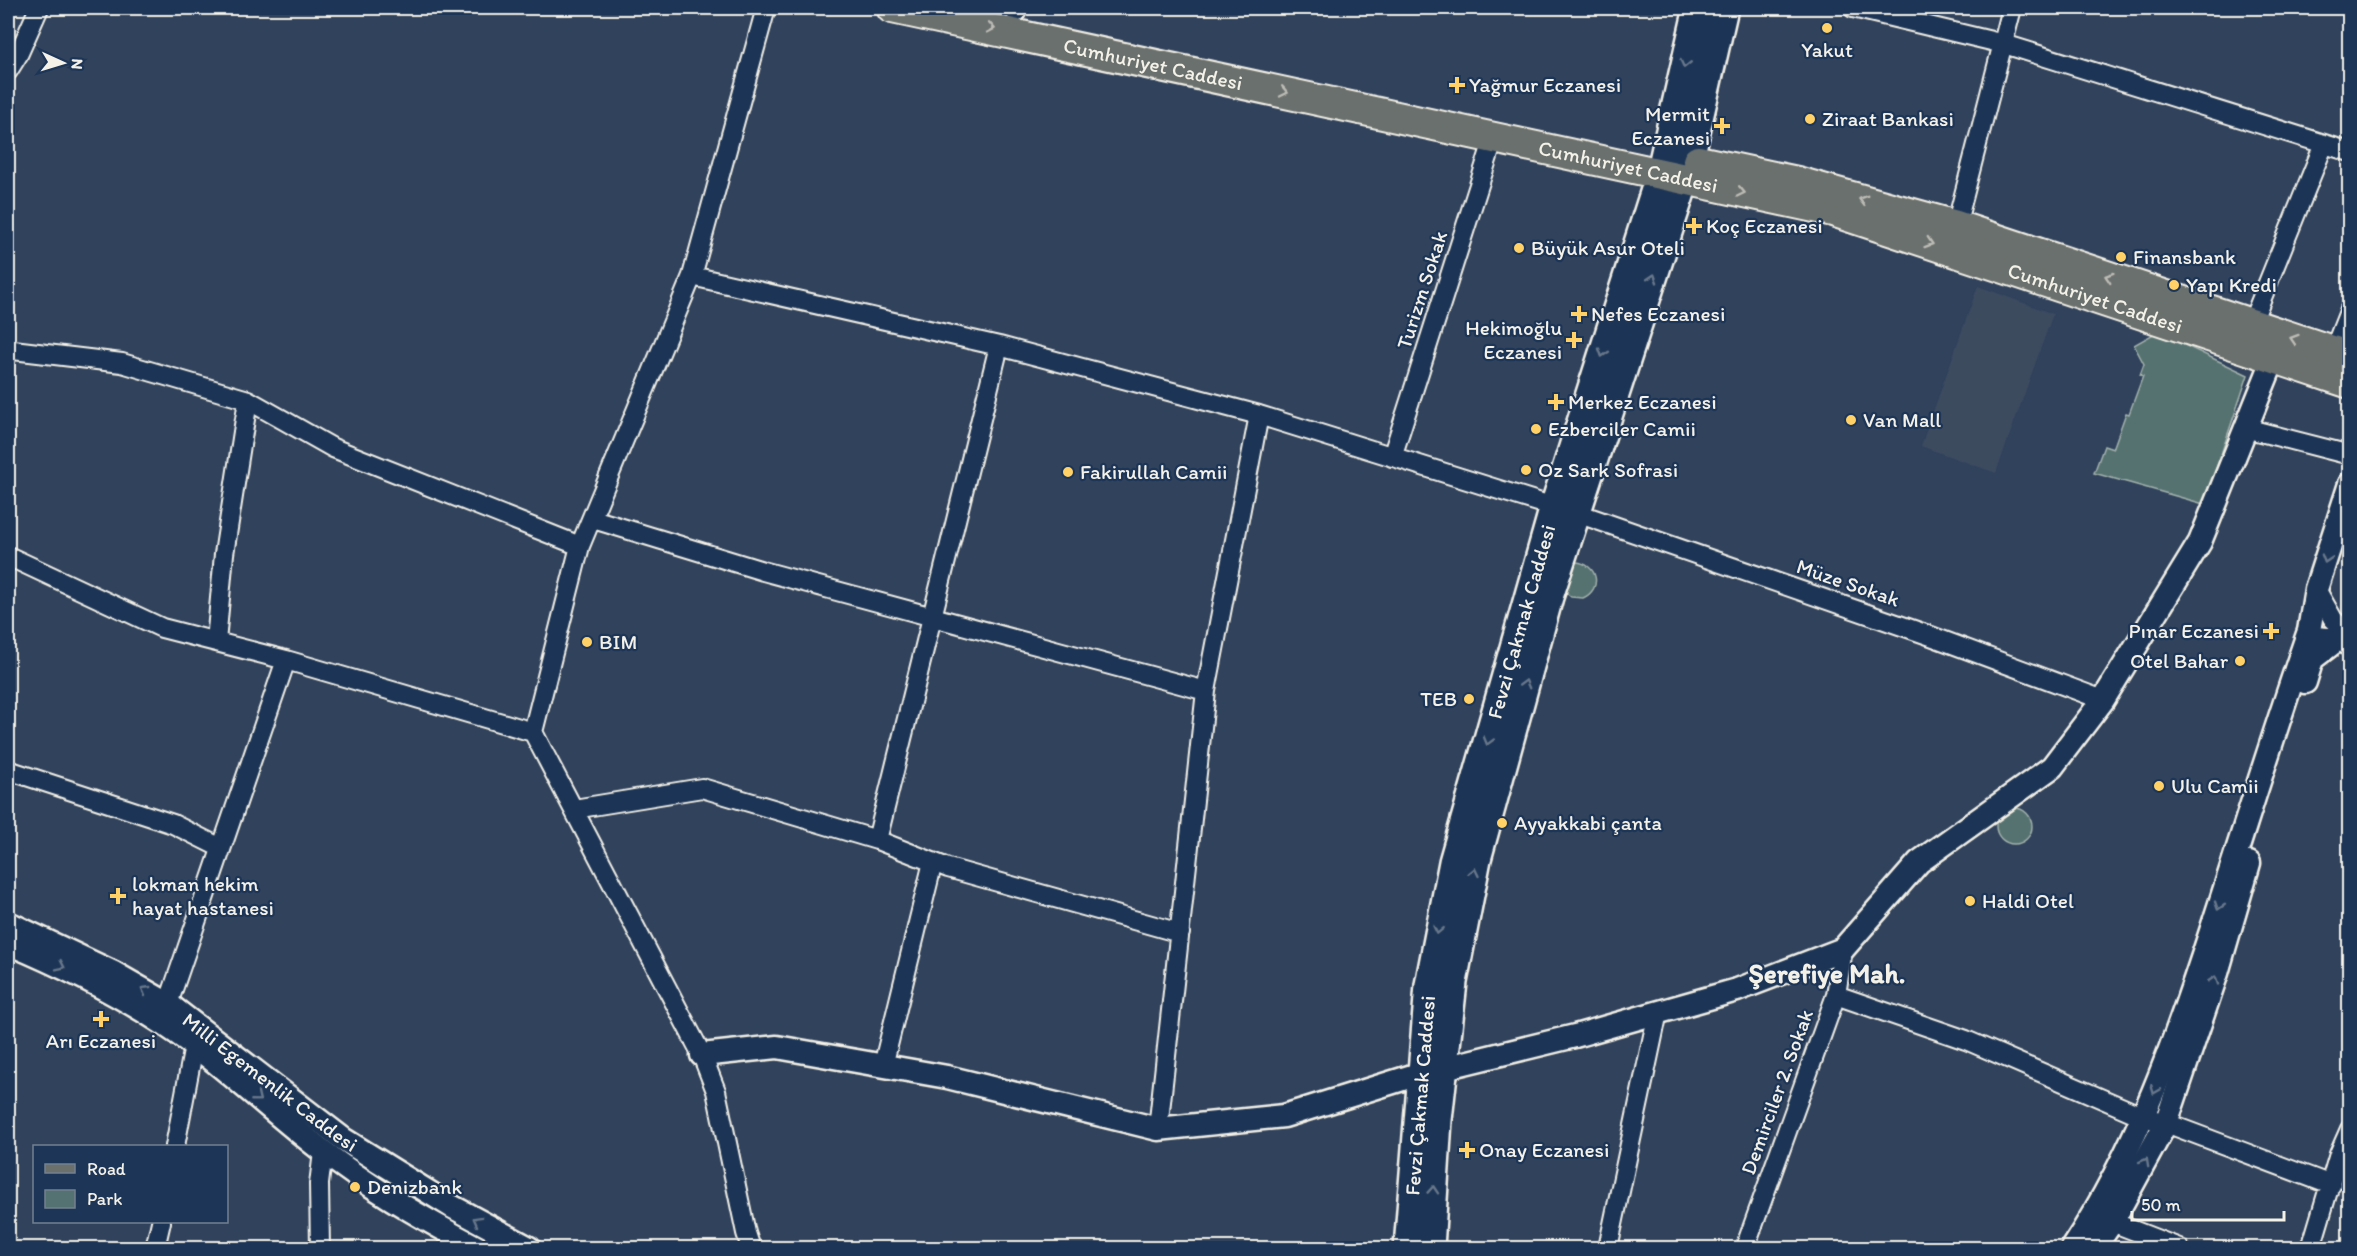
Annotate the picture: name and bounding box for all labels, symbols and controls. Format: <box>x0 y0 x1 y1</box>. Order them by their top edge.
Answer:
one-way arrow <box>986 20 996 33</box>
marker: Yakut <box>1820 21 1834 35</box>
street label: Cumhuriyet Caddesi <box>1061 32 1245 95</box>
north arrow <box>33 33 93 93</box>
place label: Yakut <box>1801 37 1853 62</box>
text: N <box>68 58 87 70</box>
one-way arrow <box>1679 59 1692 69</box>
place label: Yağmur Eczanesi <box>1469 72 1621 97</box>
marker: Yağmur Eczanesi <box>1450 78 1464 92</box>
one-way arrow <box>1279 84 1289 97</box>
place label: Mermit Eczanesi <box>1632 101 1710 150</box>
place label: Ziraat Bankasi <box>1822 106 1954 131</box>
marker: Ziraat Bankasi <box>1803 112 1817 126</box>
marker: Mermit Eczanesi <box>1715 119 1729 133</box>
street label: Cumhuriyet Caddesi <box>1536 135 1720 198</box>
one-way arrow <box>1736 184 1746 197</box>
one-way arrow <box>1858 195 1869 207</box>
place label: Koç Eczanesi <box>1706 213 1823 238</box>
marker: Koç Eczanesi <box>1687 219 1701 233</box>
street label: Turizm Sokak <box>1391 227 1452 352</box>
place label: Büyük Asur Oteli <box>1531 235 1685 260</box>
one-way arrow <box>1923 236 1934 249</box>
marker: Büyük Asur Oteli <box>1512 241 1526 255</box>
place label: Finansbank <box>2133 244 2236 269</box>
marker: Finansbank <box>2114 250 2128 264</box>
street label: Cumhuriyet Caddesi <box>2005 257 2186 338</box>
one-way arrow <box>2104 272 2115 284</box>
place label: Yapı Kredi <box>2186 272 2277 297</box>
one-way arrow <box>1646 273 1659 284</box>
marker: Yapı Kredi <box>2167 278 2181 292</box>
place label: Nefes Eczanesi <box>1591 301 1725 326</box>
marker: Nefes Eczanesi <box>1572 307 1586 321</box>
place label: Hekimoğlu Eczanesi <box>1465 315 1562 364</box>
marker: Hekimoğlu Eczanesi <box>1567 333 1581 347</box>
one-way arrow <box>2289 333 2300 346</box>
one-way arrow <box>1598 347 1610 358</box>
place label: Merkez Eczanesi <box>1568 389 1717 414</box>
marker: Merkez Eczanesi <box>1549 395 1563 409</box>
place label: Van Mall <box>1863 407 1941 432</box>
marker: Van Mall <box>1844 413 1858 427</box>
place label: Ezberciler Camii <box>1548 416 1696 441</box>
marker: Ezberciler Camii <box>1529 422 1543 436</box>
place label: Oz Sark Sofrasi <box>1538 457 1678 482</box>
place label: Fakirullah Camii <box>1080 459 1227 484</box>
marker: Oz Sark Sofrasi <box>1519 463 1533 477</box>
marker: Fakirullah Camii <box>1061 465 1075 479</box>
street label: Fevzi Çakmak Caddesi <box>1481 522 1560 721</box>
street label: Müze Sokak <box>1793 553 1903 612</box>
one-way arrow <box>2320 553 2333 564</box>
place label: Pınar Eczanesi <box>2129 618 2259 643</box>
marker: Pınar Eczanesi <box>2264 624 2278 638</box>
place label: BIM <box>599 629 637 654</box>
marker: BIM <box>580 635 594 649</box>
place label: Otel Bahar <box>2130 648 2229 673</box>
marker: Otel Bahar <box>2233 654 2247 668</box>
one-way arrow <box>1518 679 1531 689</box>
place label: TEB <box>1420 686 1457 711</box>
marker: TEB <box>1462 692 1476 706</box>
one-way arrow <box>1483 735 1495 746</box>
place label: Ulu Camii <box>2171 773 2259 798</box>
marker: Ulu Camii <box>2152 779 2166 793</box>
place label: Ayyakkabi çanta <box>1514 810 1662 835</box>
marker: Ayyakkabi çanta <box>1495 816 1509 830</box>
one-way arrow <box>1467 867 1480 877</box>
place label: lokman hekim hayat hastanesi <box>132 871 274 920</box>
marker: lokman hekim hayat hastanesi <box>109 887 127 905</box>
place label: Haldi Otel <box>1982 888 2074 913</box>
marker: Haldi Otel <box>1963 894 1977 908</box>
one-way arrow <box>2214 900 2227 911</box>
one-way arrow <box>1432 924 1445 934</box>
district label: Şerefiye Mah. <box>1749 957 1905 990</box>
one-way arrow <box>55 959 66 971</box>
one-way arrow <box>2207 976 2219 986</box>
one-way arrow <box>141 986 151 998</box>
street label: Fevzi Çakmak Caddesi <box>1399 994 1440 1196</box>
street label: Demirciler 2. Sokak <box>1735 1006 1818 1178</box>
street label: Milli Egemenlik Caddesi <box>178 1007 362 1157</box>
marker: Arı Eczanesi <box>94 1012 108 1026</box>
place label: Arı Eczanesi <box>46 1028 156 1053</box>
one-way arrow <box>2150 1084 2162 1095</box>
one-way arrow <box>250 1090 261 1101</box>
place label: Onay Eczanesi <box>1479 1137 1609 1162</box>
marker: Onay Eczanesi <box>1460 1143 1474 1157</box>
legend <box>33 1145 228 1223</box>
text: Road <box>87 1158 126 1180</box>
one-way arrow <box>2138 1158 2149 1168</box>
place label: Denizbank <box>367 1174 462 1199</box>
marker: Denizbank <box>348 1180 362 1194</box>
scale bar <box>2132 1184 2284 1222</box>
one-way arrow <box>1427 1186 1440 1195</box>
text: Park <box>87 1188 122 1210</box>
text: 50 m <box>2141 1194 2181 1216</box>
one-way arrow <box>473 1216 484 1227</box>

